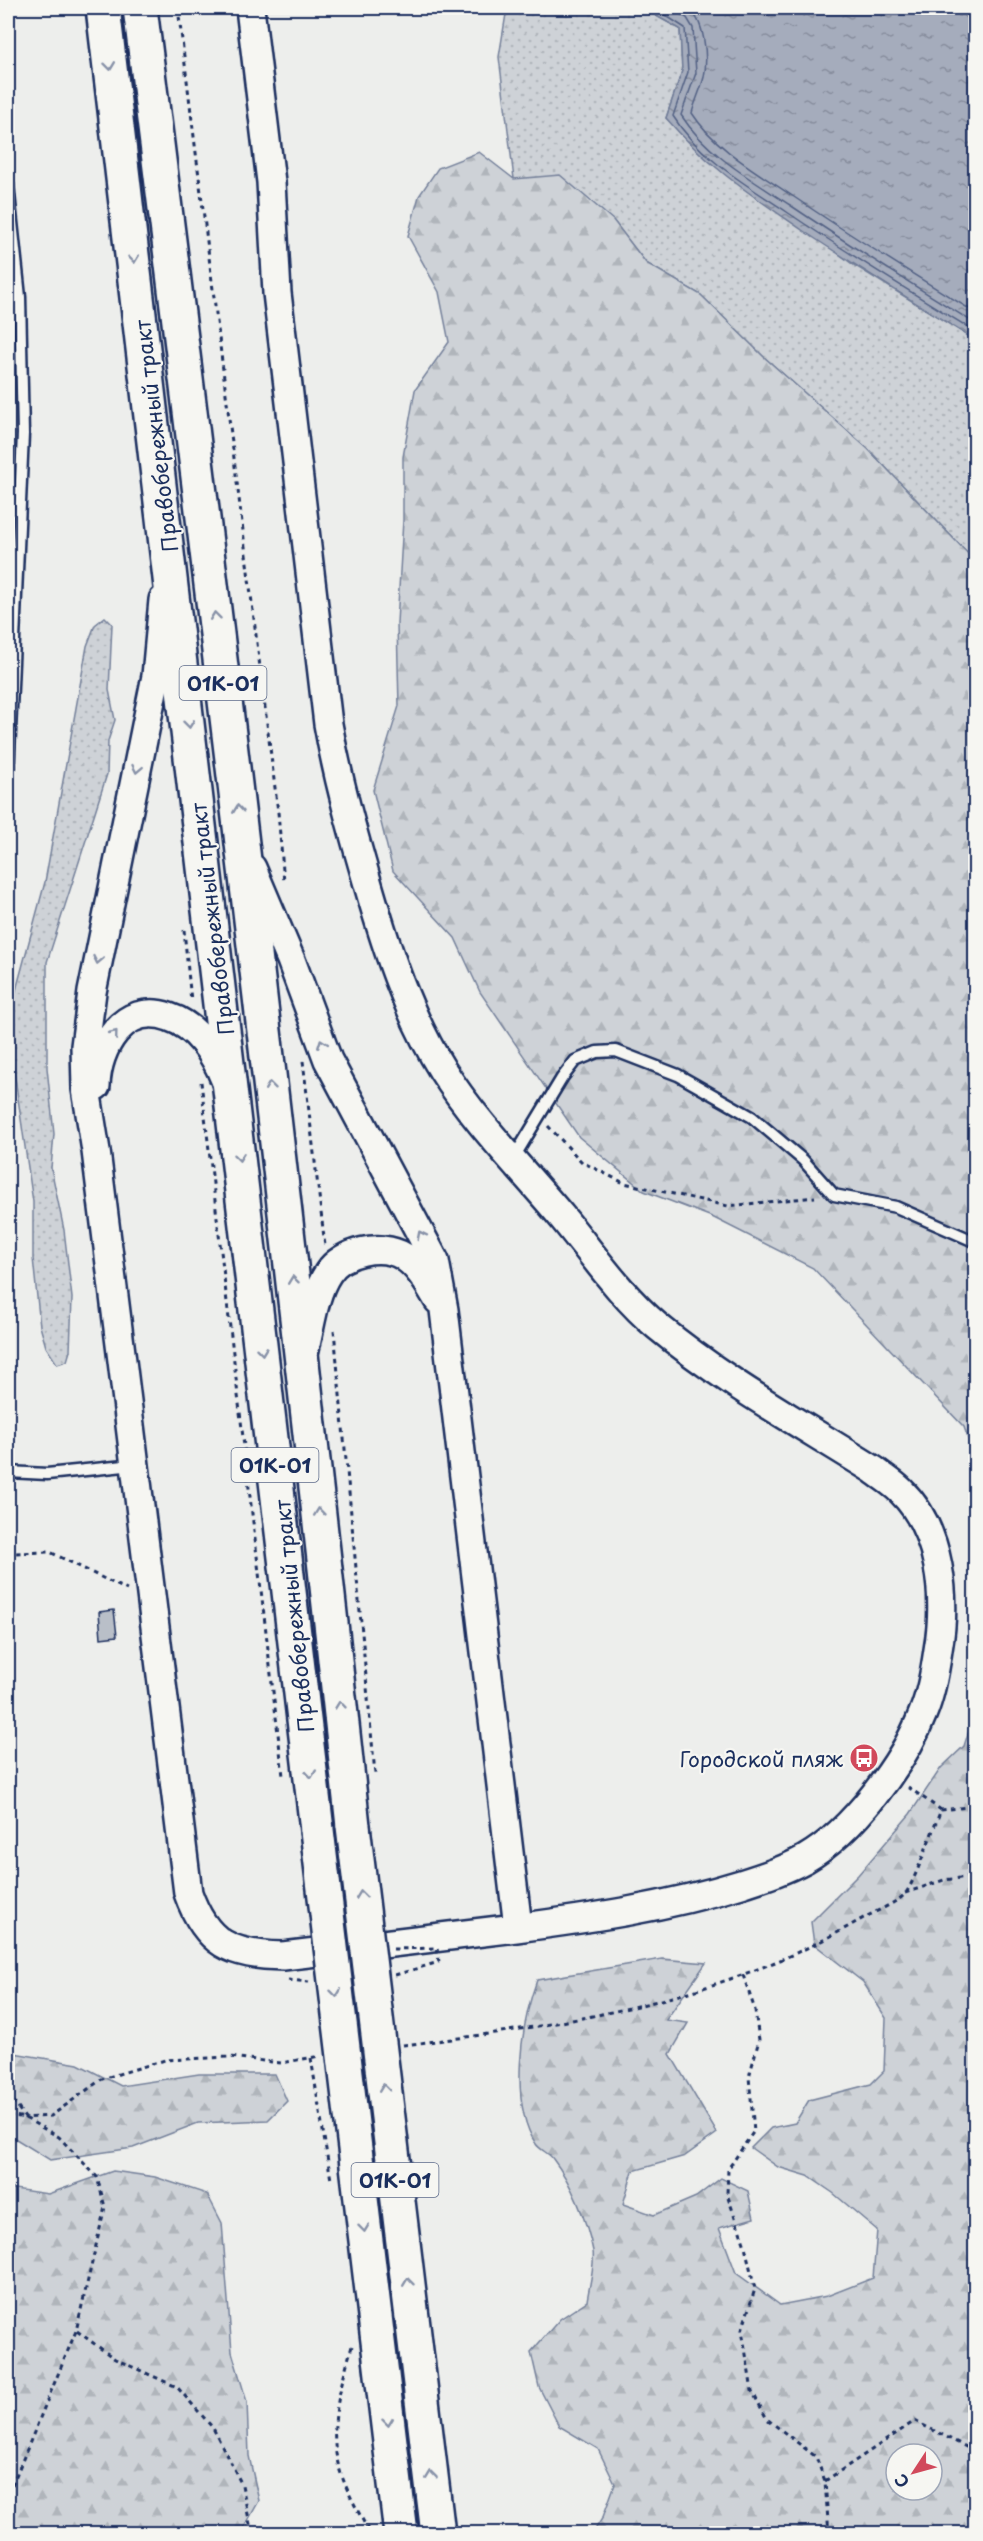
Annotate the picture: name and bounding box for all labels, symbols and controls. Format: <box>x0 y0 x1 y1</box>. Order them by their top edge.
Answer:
one-way arrow <box>104 61 116 70</box>
one-way arrow <box>127 255 139 264</box>
street label: Правобережный тракт <box>125 317 185 554</box>
one-way arrow <box>210 611 222 620</box>
road number: 01К-01 <box>180 666 266 700</box>
one-way arrow <box>182 719 194 729</box>
one-way arrow <box>131 763 144 773</box>
street label: Правобережный тракт <box>181 800 241 1037</box>
one-way arrow <box>232 805 245 814</box>
one-way arrow <box>92 954 105 964</box>
one-way arrow <box>106 1030 117 1041</box>
one-way arrow <box>317 1038 329 1049</box>
one-way arrow <box>264 1082 277 1091</box>
one-way arrow <box>232 1153 245 1162</box>
one-way arrow <box>417 1230 428 1241</box>
one-way arrow <box>288 1275 300 1285</box>
one-way arrow <box>256 1346 268 1355</box>
road number: 01К-01 <box>232 1448 318 1482</box>
street label: Правобережный тракт <box>265 1497 321 1734</box>
one-way arrow <box>313 1507 326 1516</box>
one-way arrow <box>334 1701 347 1710</box>
place label: Городской пляж <box>679 1742 844 1774</box>
bus stop icon: Городской пляж <box>848 1742 880 1774</box>
one-way arrow <box>304 1770 316 1779</box>
one-way arrow <box>356 1890 368 1899</box>
one-way arrow <box>330 1988 342 1997</box>
one-way arrow <box>379 2084 391 2093</box>
road number: 01К-01 <box>352 2163 438 2197</box>
one-way arrow <box>358 2224 370 2233</box>
one-way arrow <box>402 2277 414 2286</box>
one-way arrow <box>381 2417 393 2426</box>
north arrow <box>884 2442 944 2502</box>
text: С <box>888 2469 914 2493</box>
one-way arrow <box>425 2471 437 2480</box>

